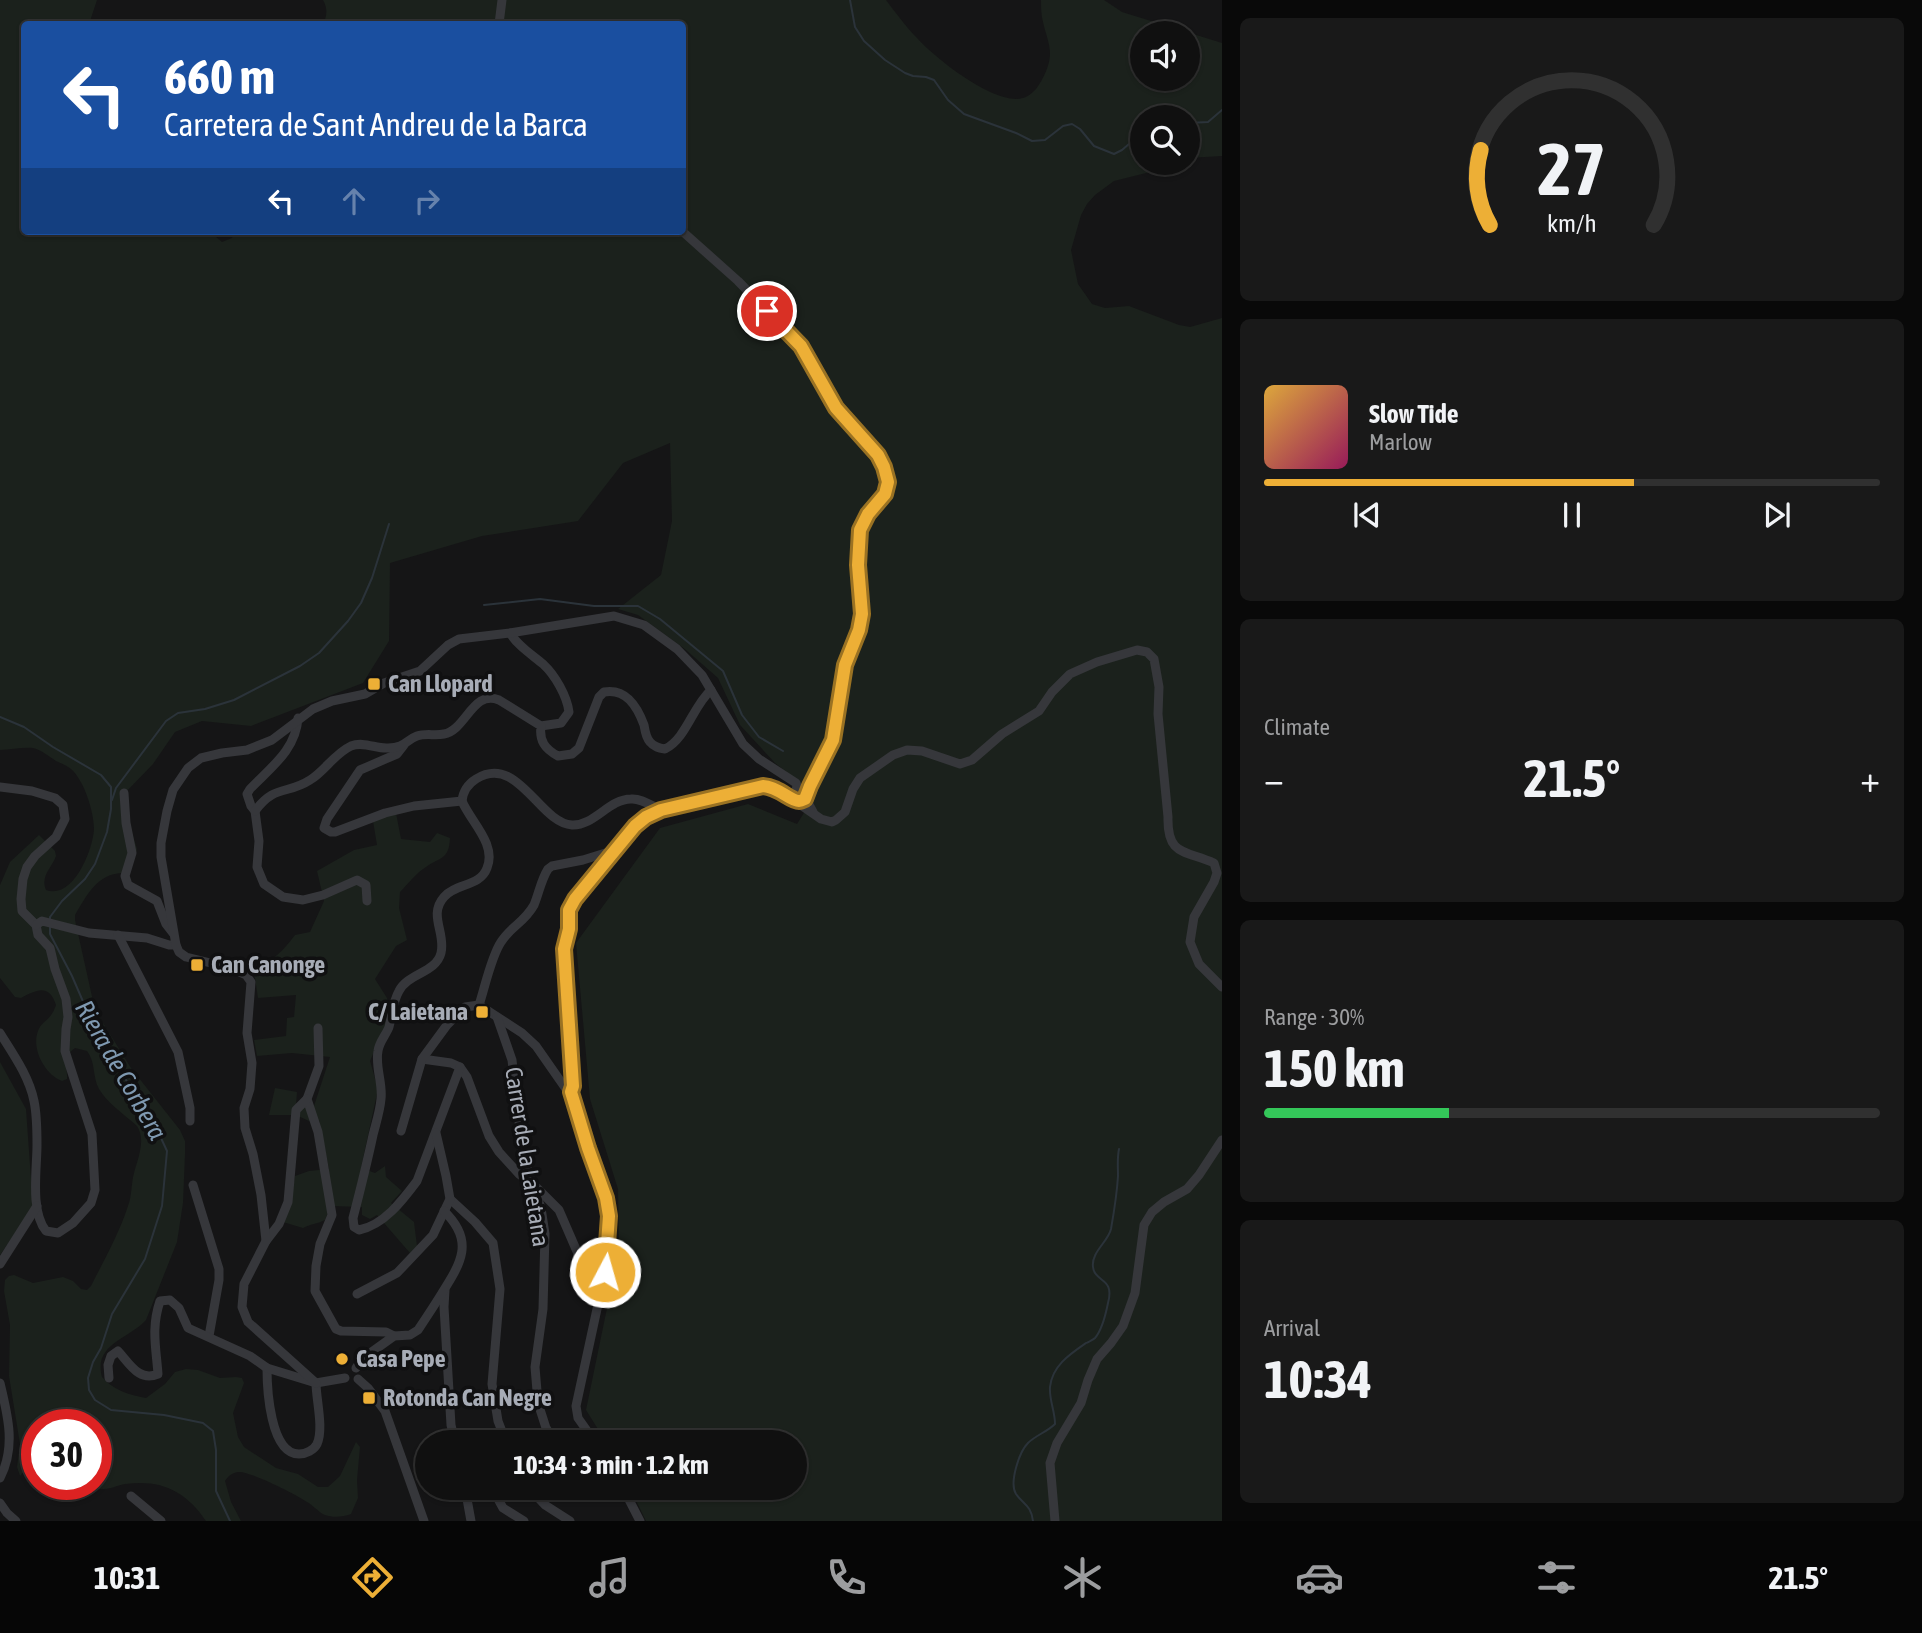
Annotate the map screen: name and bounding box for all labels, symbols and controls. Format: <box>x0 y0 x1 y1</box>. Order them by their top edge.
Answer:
map controls <box>1130 21 1200 175</box>
button: sound <box>1130 21 1200 91</box>
text: 660 m <box>164 48 275 104</box>
icon: left <box>49 49 140 140</box>
button: search <box>1130 105 1200 175</box>
text: Carretera de Sant Andreu de la Barca <box>164 106 588 143</box>
text: 27 <box>1538 128 1606 211</box>
icon: left <box>262 182 300 220</box>
icon: ahead <box>335 182 373 220</box>
icon: right <box>408 182 446 220</box>
text: km/h <box>1547 209 1597 237</box>
pin <box>737 281 797 341</box>
icon: arrive <box>748 292 786 330</box>
text: Slow Tide <box>1369 399 1459 429</box>
text: Marlow <box>1369 429 1432 455</box>
icon: previous <box>1348 496 1386 534</box>
icon: pause <box>1553 496 1591 534</box>
icon: next <box>1758 496 1796 534</box>
place label: Can Llopard <box>388 670 493 697</box>
marker: Can Llopard <box>366 676 382 692</box>
text: Climate <box>1264 714 1330 740</box>
text: 21.5° <box>1524 748 1620 808</box>
text: − <box>1264 757 1284 800</box>
text: + <box>1860 757 1880 800</box>
place label: Can Canonge <box>211 951 325 978</box>
marker: Can Canonge <box>189 957 205 973</box>
water label: Riera de Corbera <box>69 995 173 1145</box>
place label: C/ Laietana <box>368 998 468 1025</box>
marker: C/ Laietana <box>474 1004 490 1020</box>
text: Range · 30% <box>1264 1004 1364 1030</box>
text: 150 km <box>1264 1038 1405 1098</box>
street label: Carrer de la Laietana <box>500 1065 555 1249</box>
position arrow <box>568 1235 642 1309</box>
text: Arrival <box>1264 1315 1320 1341</box>
place label: Casa Pepe <box>356 1345 446 1372</box>
text: 10:34 <box>1264 1349 1372 1409</box>
marker: Casa Pepe <box>334 1351 350 1367</box>
place label: Rotonda Can Negre <box>383 1384 552 1411</box>
marker: Rotonda Can Negre <box>361 1390 377 1406</box>
speed limit sign: 30 <box>21 1409 112 1500</box>
text: 10:34 · 3 min · 1.2 km <box>513 1450 709 1480</box>
icon: directions <box>348 1553 397 1602</box>
icon: music <box>585 1553 634 1602</box>
icon: phone <box>822 1553 871 1602</box>
icon: climate <box>1058 1553 1107 1602</box>
icon: car <box>1295 1553 1344 1602</box>
icon: filters <box>1532 1553 1581 1602</box>
text: 10:31 <box>94 1559 160 1596</box>
text: 21.5° <box>1768 1559 1828 1596</box>

